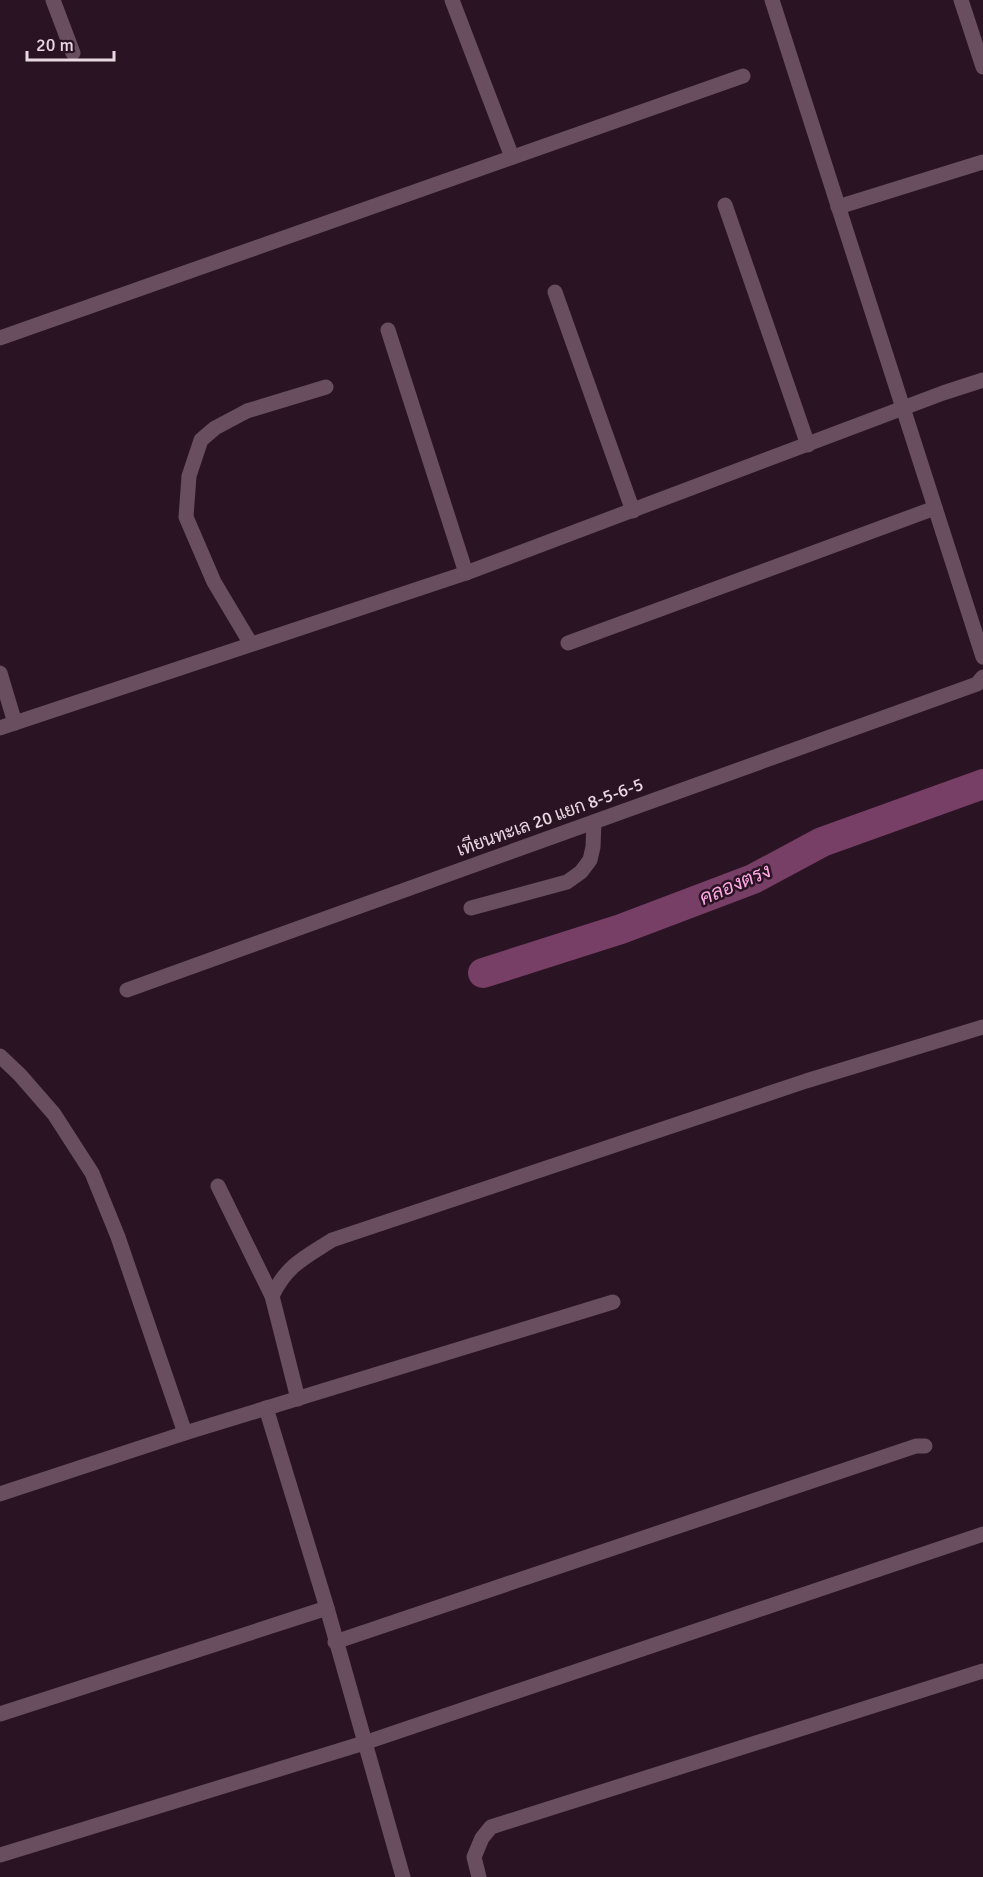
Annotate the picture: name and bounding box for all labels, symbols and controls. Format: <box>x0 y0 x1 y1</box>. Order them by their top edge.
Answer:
scale bar <box>27 24 114 62</box>
text: 20 m <box>36 34 74 56</box>
street label: เทียนทะเล 20 แยก 8-5-6-5 <box>453 771 646 861</box>
water label: คลองตรง <box>696 858 775 911</box>

